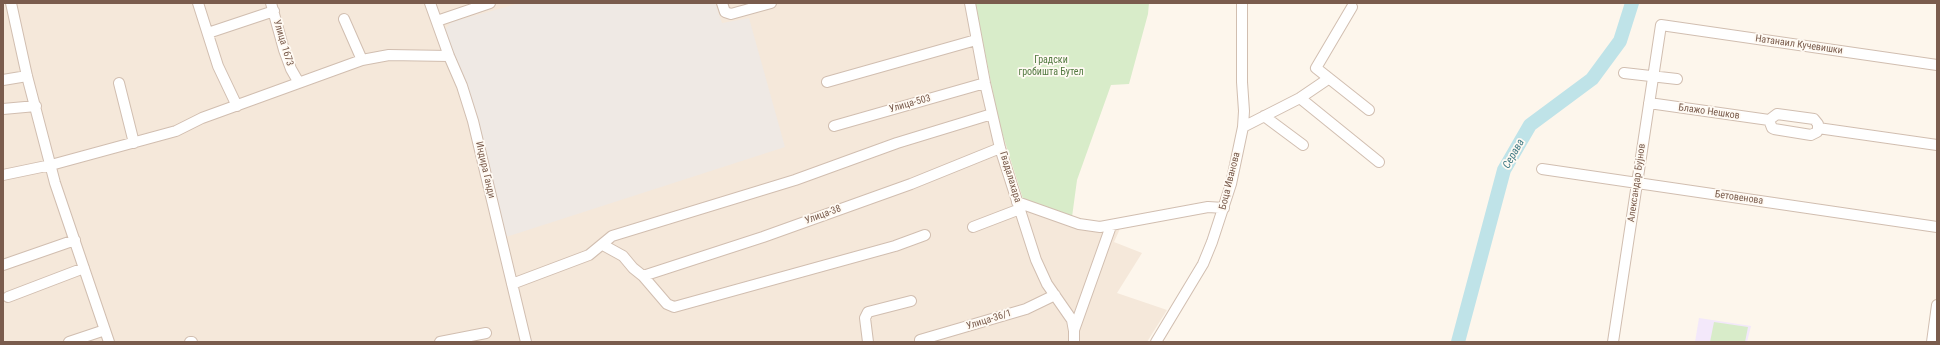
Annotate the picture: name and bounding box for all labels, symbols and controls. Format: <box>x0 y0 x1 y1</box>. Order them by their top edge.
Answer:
street label: Улица 1673 <box>270 19 296 67</box>
street label: Натанаил Кучевишки <box>1754 33 1844 57</box>
park label: Градски гробишта Бутел <box>1018 54 1084 78</box>
street label: Улица-503 <box>888 92 932 116</box>
street label: Блажо Нешков <box>1678 102 1740 122</box>
water label: Серава <box>1500 137 1528 171</box>
street label: Индира Ганди <box>473 140 497 200</box>
street label: Александар Бујнов <box>1626 143 1648 223</box>
street label: Гвадалахара <box>997 150 1023 204</box>
street label: Боца Иванова <box>1217 151 1243 211</box>
street label: Бетовенова <box>1714 189 1764 207</box>
street label: Улица-38 <box>803 203 843 227</box>
street label: Улица-36/1 <box>965 307 1013 333</box>

